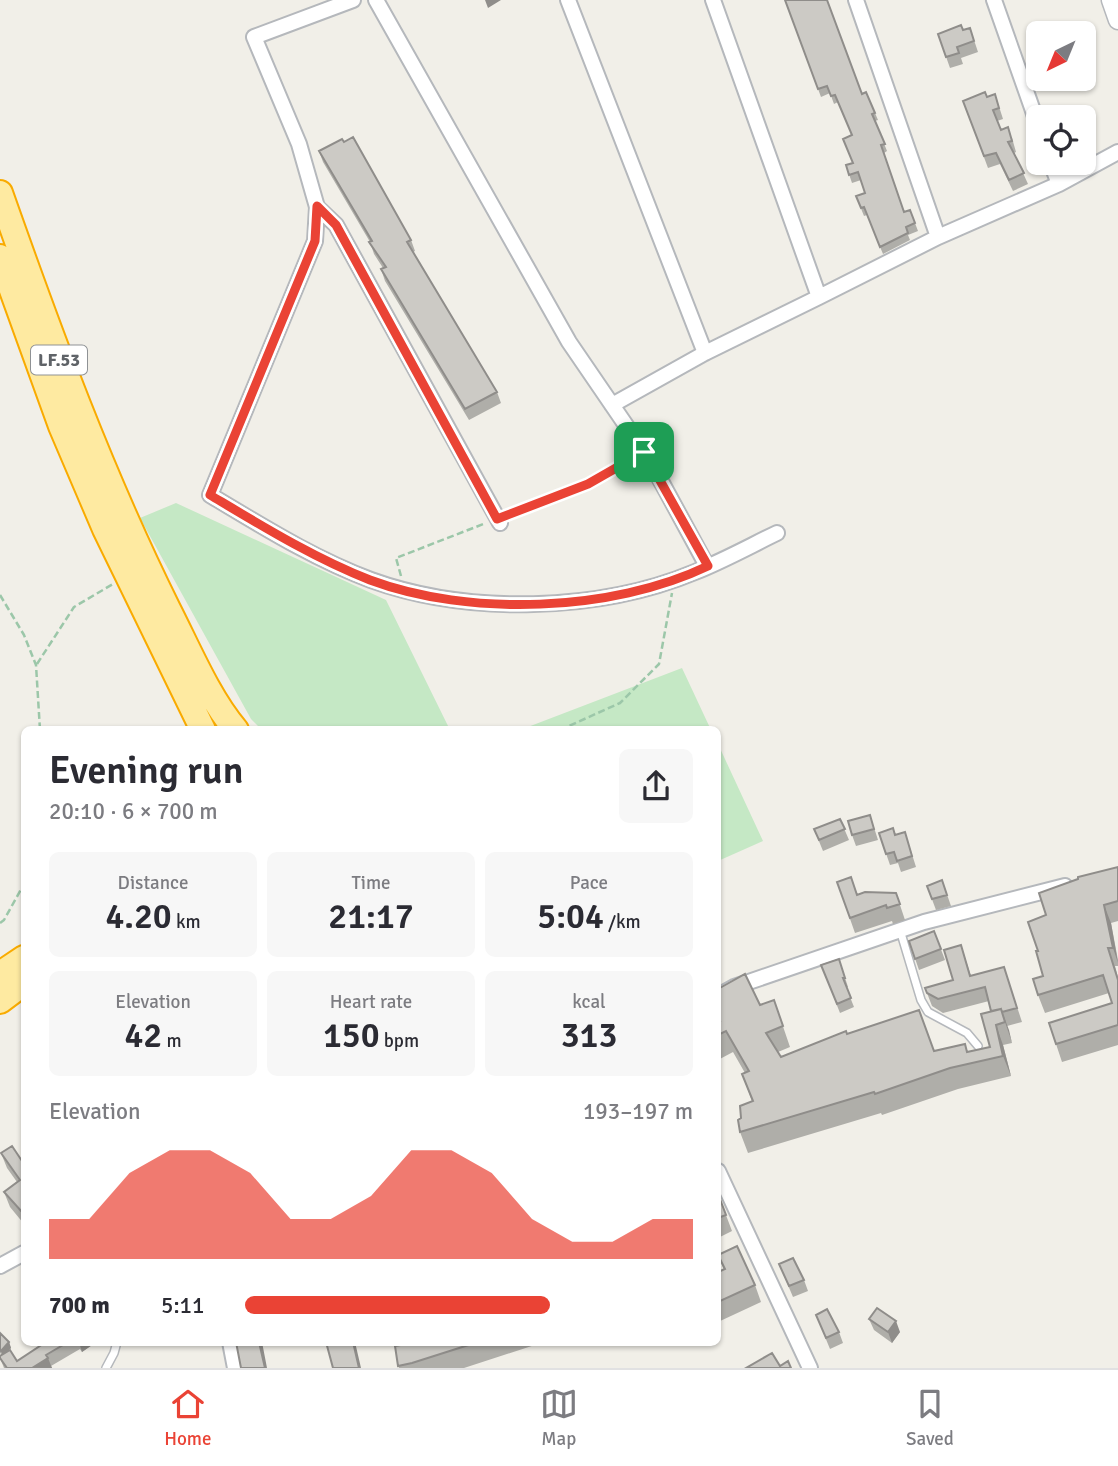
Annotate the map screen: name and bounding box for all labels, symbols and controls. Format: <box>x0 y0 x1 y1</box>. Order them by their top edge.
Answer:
north arrow <box>1026 21 1096 91</box>
map controls <box>1026 21 1096 175</box>
button: locate <box>1026 105 1096 175</box>
road number: LF.53 <box>31 346 87 374</box>
pin <box>614 422 674 482</box>
icon: arrive <box>625 433 663 471</box>
text: Evening run <box>49 747 243 794</box>
button: share <box>619 749 693 823</box>
text: 20:10 · 6 × 700 m <box>49 797 218 826</box>
text: Distance <box>118 871 188 895</box>
text: Time <box>351 871 391 895</box>
text: Pace <box>570 871 608 895</box>
text: 4.20 <box>105 895 172 938</box>
text: 21:17 <box>328 895 414 938</box>
text: 5:04 <box>537 895 604 938</box>
text: km <box>172 910 201 934</box>
text: /km <box>604 910 641 934</box>
text: Elevation <box>115 990 191 1014</box>
text: Heart rate <box>330 990 412 1014</box>
text: kcal <box>572 990 606 1014</box>
text: 42 <box>124 1014 162 1057</box>
text: 150 <box>323 1014 380 1057</box>
text: 313 <box>561 1014 617 1057</box>
text: m <box>162 1029 182 1053</box>
text: bpm <box>380 1029 419 1053</box>
text: Elevation <box>49 1097 141 1126</box>
text: 193–197 m <box>583 1097 693 1126</box>
text: 700 m <box>49 1291 110 1320</box>
text: 5:11 <box>161 1291 204 1320</box>
tab: Home <box>164 1385 211 1451</box>
tab: Map <box>540 1385 578 1451</box>
tab: Saved <box>906 1385 954 1451</box>

